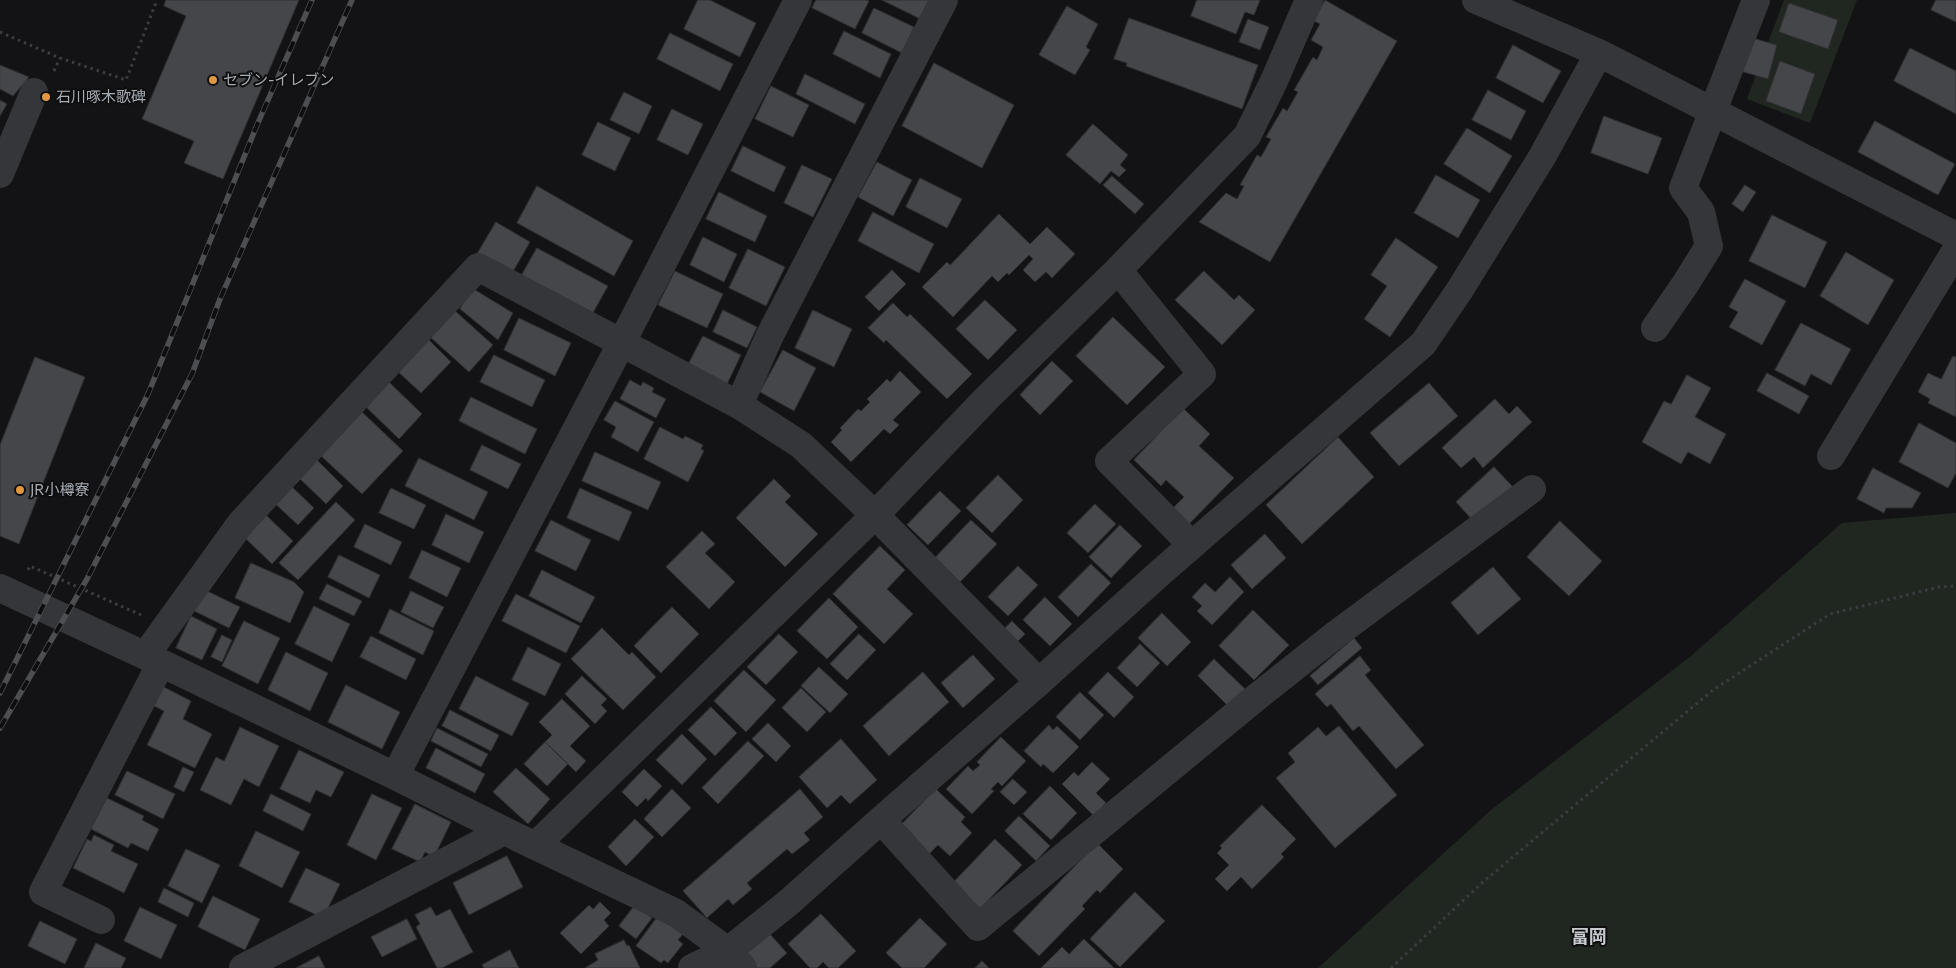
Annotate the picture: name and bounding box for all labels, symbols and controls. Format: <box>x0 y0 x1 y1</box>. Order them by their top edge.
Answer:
place label: セブン-イレブン <box>223 71 334 89</box>
marker: セブン-イレブン <box>207 74 219 86</box>
place label: 石川啄木歌碑 <box>56 88 146 106</box>
marker: 石川啄木歌碑 <box>40 91 52 103</box>
place label: JR小樽寮 <box>30 481 89 499</box>
marker: JR小樽寮 <box>14 484 26 496</box>
district label: 富岡 <box>1571 926 1607 948</box>

